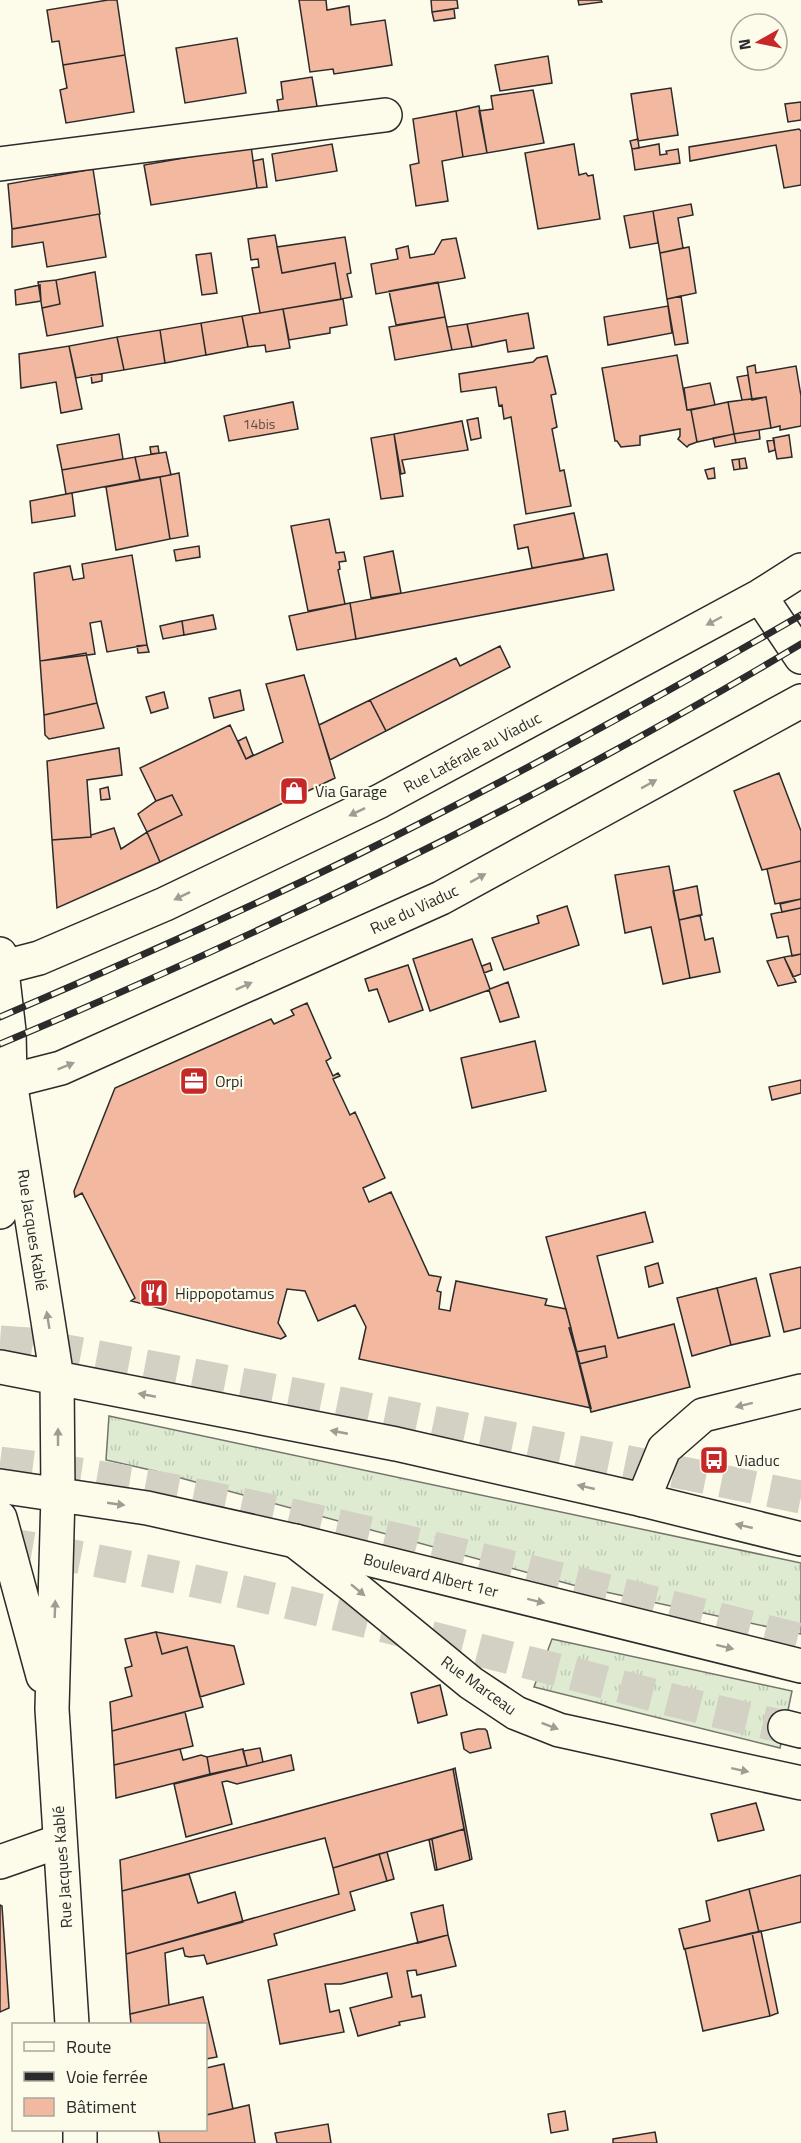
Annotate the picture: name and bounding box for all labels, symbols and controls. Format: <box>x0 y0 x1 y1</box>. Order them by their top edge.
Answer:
north arrow <box>729 12 789 72</box>
text: N <box>731 37 757 52</box>
house number: 14bis <box>243 413 275 434</box>
one-way arrow <box>706 616 723 626</box>
street label: Rue Latérale au Viaduc <box>399 705 545 798</box>
shop icon: Via Garage <box>278 775 310 807</box>
place label: Via Garage <box>315 779 387 803</box>
one-way arrow <box>641 779 658 789</box>
one-way arrow <box>349 807 366 817</box>
one-way arrow <box>470 873 487 883</box>
street label: Rue du Viaduc <box>366 878 462 940</box>
one-way arrow <box>173 892 190 901</box>
one-way arrow <box>236 982 253 991</box>
one-way arrow <box>57 1060 75 1070</box>
office icon: Orpi <box>178 1065 210 1097</box>
place label: Orpi <box>215 1069 243 1093</box>
street label: Rue Jacques Kablé <box>12 1168 54 1292</box>
restaurant icon: Hippopotamus <box>138 1277 170 1309</box>
place label: Hippopotamus <box>175 1281 274 1305</box>
one-way arrow <box>43 1310 52 1329</box>
one-way arrow <box>138 1390 157 1399</box>
one-way arrow <box>735 1400 753 1410</box>
one-way arrow <box>53 1427 63 1446</box>
one-way arrow <box>329 1427 348 1436</box>
bus stop icon: Viaduc <box>698 1444 730 1476</box>
place label: Viaduc <box>735 1448 780 1472</box>
one-way arrow <box>576 1482 595 1491</box>
one-way arrow <box>106 1499 125 1508</box>
one-way arrow <box>734 1521 753 1530</box>
street label: Boulevard Albert 1er <box>361 1547 501 1603</box>
one-way arrow <box>350 1583 365 1596</box>
one-way arrow <box>527 1596 545 1606</box>
one-way arrow <box>50 1599 60 1618</box>
one-way arrow <box>716 1643 734 1653</box>
street label: Rue Marceau <box>436 1649 522 1721</box>
one-way arrow <box>541 1722 559 1731</box>
one-way arrow <box>731 1765 750 1775</box>
street label: Rue Jacques Kablé <box>46 1805 78 1929</box>
legend <box>12 2023 207 2131</box>
text: Route <box>66 2033 111 2060</box>
text: Voie ferrée <box>66 2063 148 2090</box>
text: Bâtiment <box>66 2093 137 2120</box>

